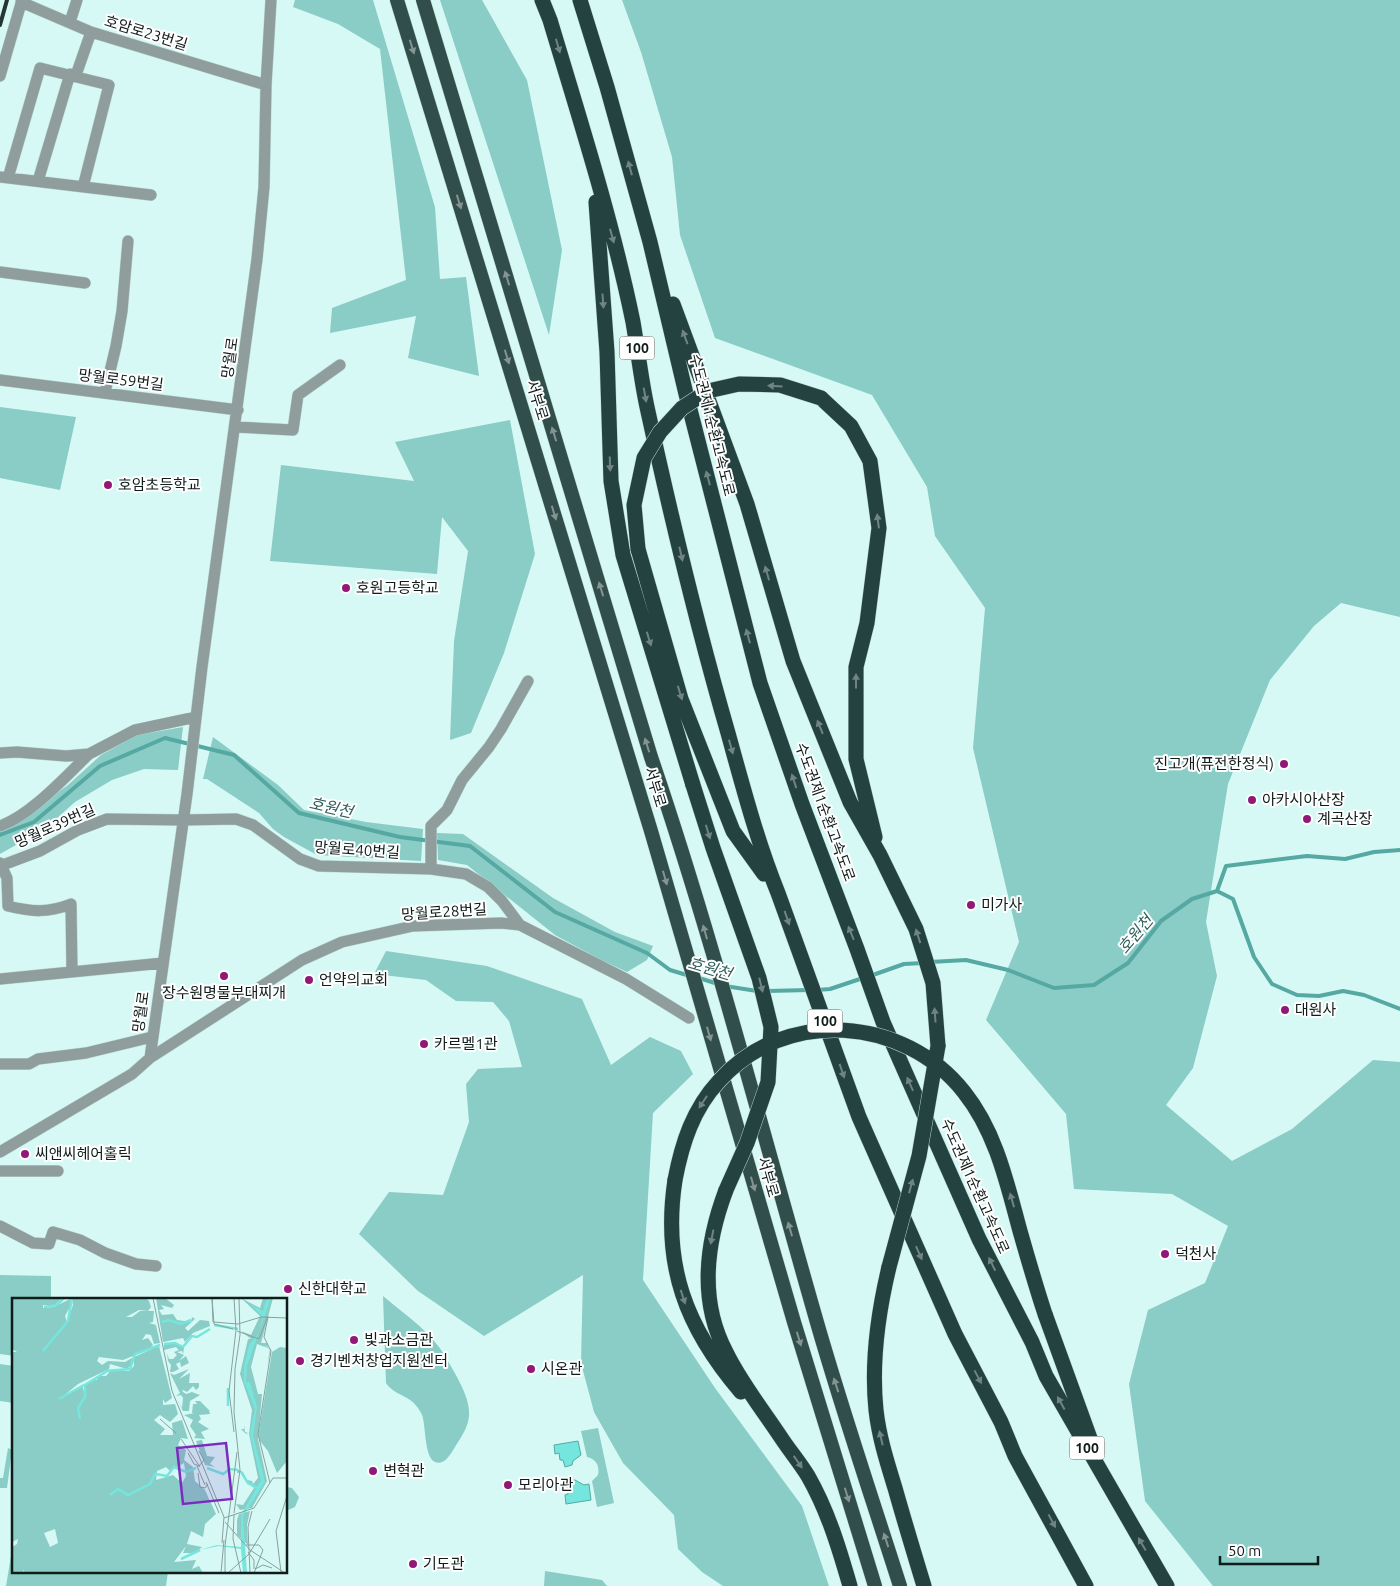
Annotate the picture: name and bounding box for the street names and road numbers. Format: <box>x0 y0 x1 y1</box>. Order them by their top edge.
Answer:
street label: 호암로23번길 <box>103 12 190 53</box>
street label: 망월로 <box>218 336 241 380</box>
road number: 100 <box>620 336 654 359</box>
street label: 수도권제1순환고속도로 <box>687 352 738 498</box>
street label: 망월로59번길 <box>77 366 165 393</box>
street label: 서부로 <box>523 378 552 422</box>
street label: 수도권제1순환고속도로 <box>792 740 859 884</box>
street label: 서부로 <box>641 765 670 809</box>
street label: 망월로39번길 <box>12 800 98 851</box>
street label: 망월로40번길 <box>314 838 400 861</box>
street label: 망월로28번길 <box>401 900 487 923</box>
street label: 망월로 <box>129 990 152 1034</box>
road number: 100 <box>808 1009 842 1032</box>
street label: 수도권제1순환고속도로 <box>938 1115 1013 1256</box>
street label: 서부로 <box>755 1155 782 1199</box>
road number: 100 <box>1070 1436 1104 1460</box>

